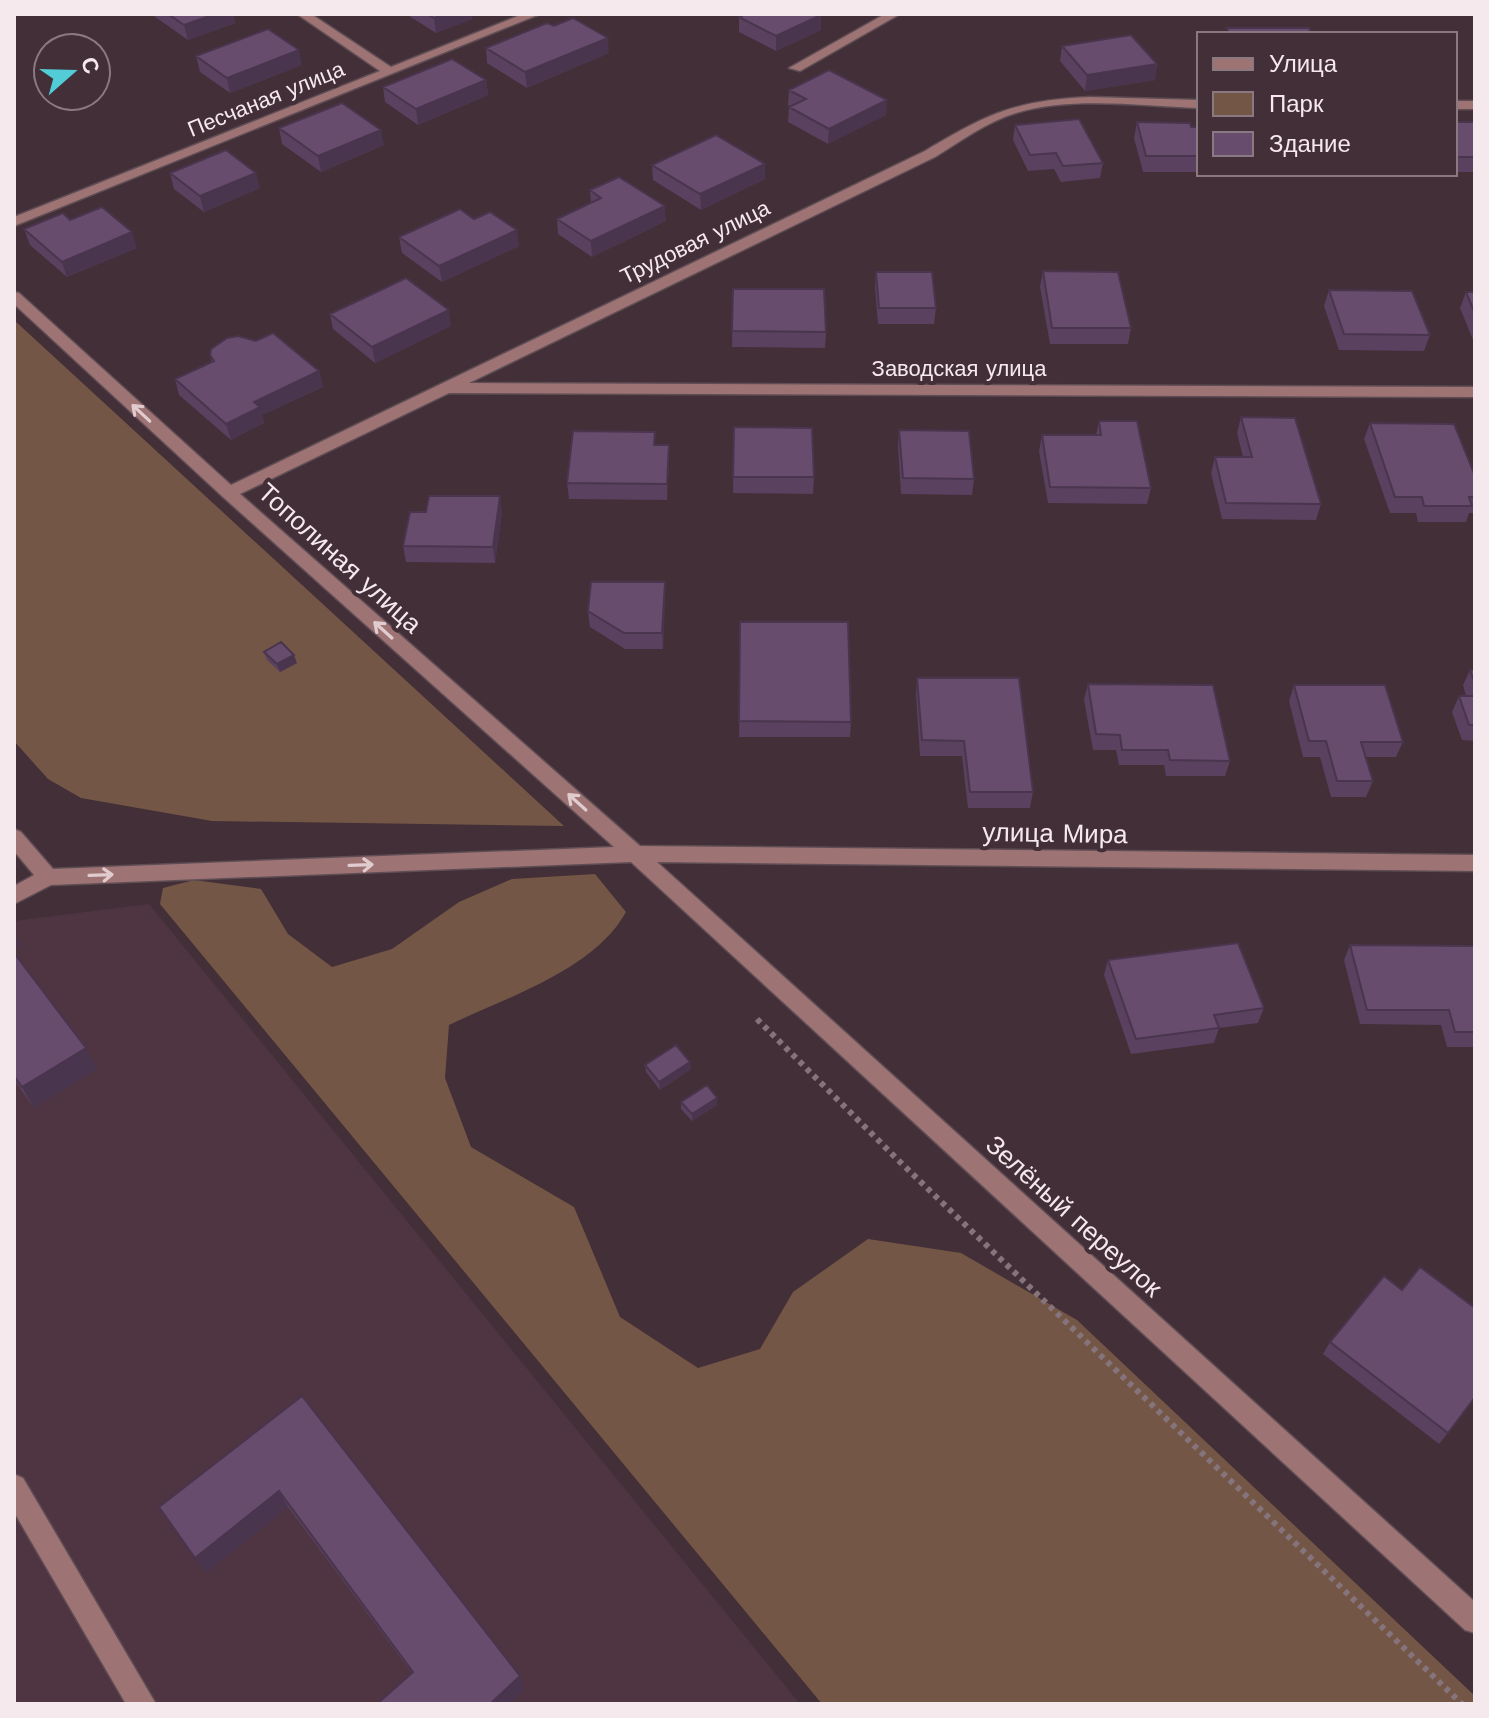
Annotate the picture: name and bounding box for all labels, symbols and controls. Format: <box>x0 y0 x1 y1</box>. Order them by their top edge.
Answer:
north arrow <box>32 32 112 112</box>
legend <box>1197 32 1457 176</box>
text: Улица <box>1269 50 1338 78</box>
text: С <box>76 54 105 77</box>
street label: Песчаная улица <box>184 56 349 142</box>
text: Парк <box>1269 90 1324 118</box>
text: Здание <box>1269 130 1351 158</box>
street label: Трудовая улица <box>616 195 774 289</box>
street label: Заводская улица <box>872 356 1047 381</box>
one-way arrow <box>131 404 151 423</box>
street label: Тополиная улица <box>252 477 428 640</box>
one-way arrow <box>373 621 393 639</box>
one-way arrow <box>567 793 587 812</box>
street label: улица Мира <box>982 817 1129 849</box>
one-way arrow <box>347 857 374 872</box>
one-way arrow <box>87 867 114 882</box>
street label: Зелёный переулок <box>980 1129 1169 1303</box>

